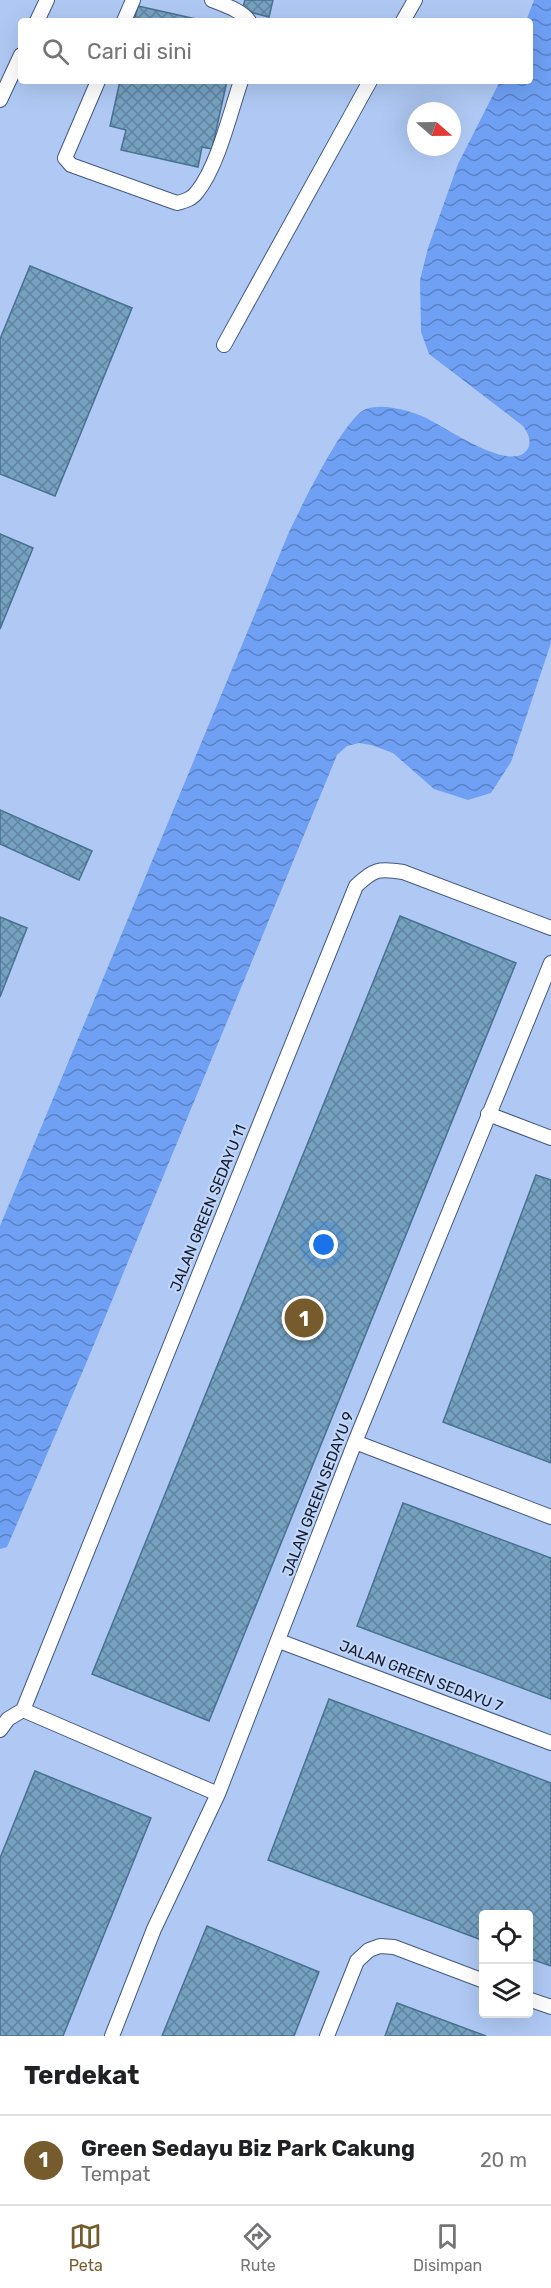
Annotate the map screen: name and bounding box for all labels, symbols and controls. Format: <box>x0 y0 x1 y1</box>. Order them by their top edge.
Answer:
search box <box>18 18 533 84</box>
icon: search <box>39 35 72 68</box>
text: Cari di sini <box>87 38 192 65</box>
north arrow <box>407 102 461 156</box>
street label: JALAN GREEN SEDAYU 11 <box>166 1122 250 1294</box>
your location <box>309 1230 338 1259</box>
pin: 1 <box>284 1296 324 1340</box>
street label: JALAN GREEN SEDAYU 9 <box>278 1409 358 1579</box>
street label: JALAN GREEN SEDAYU 7 <box>337 1637 505 1716</box>
map controls <box>479 1910 533 2018</box>
button: locate <box>479 1910 533 1964</box>
button: layers <box>479 1964 533 2018</box>
text: Terdekat <box>24 2060 139 2091</box>
text: Green Sedayu Biz Park Cakung <box>81 2135 415 2162</box>
text: 1 <box>39 2148 48 2172</box>
text: 20 m <box>480 2148 527 2172</box>
text: Tempat <box>81 2162 150 2186</box>
tab: Peta <box>69 2220 103 2275</box>
tab: Rute <box>240 2220 276 2275</box>
tab: Disimpan <box>413 2220 482 2275</box>

